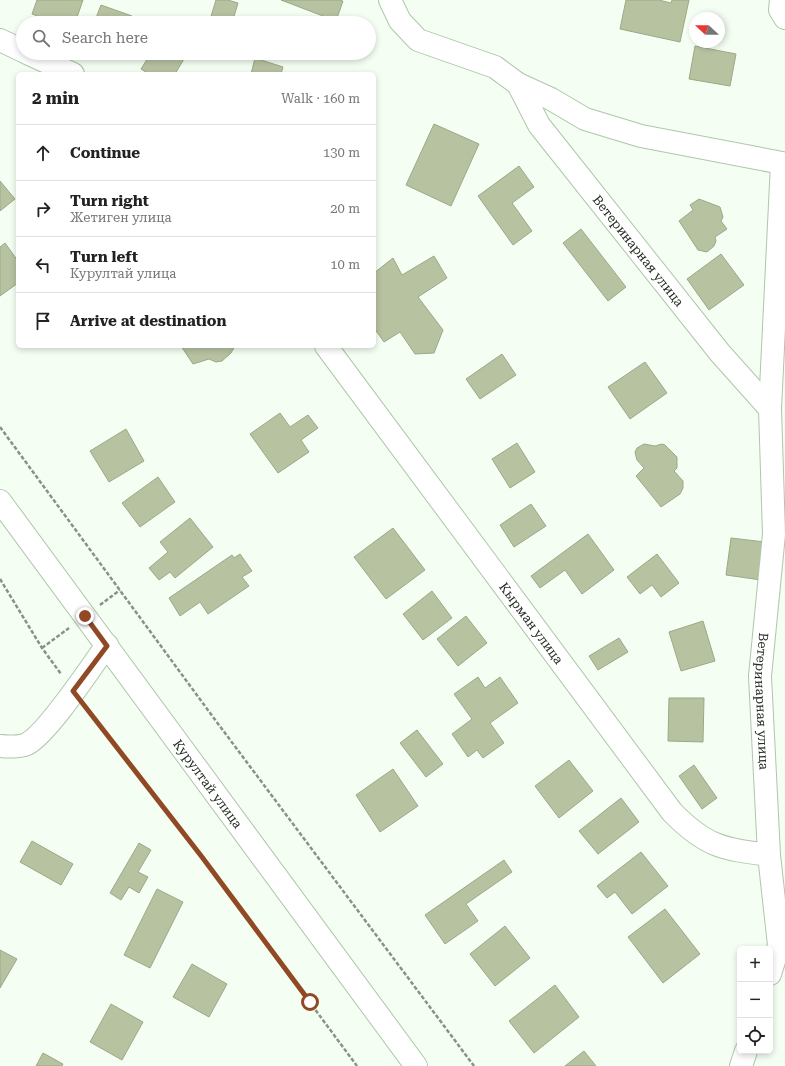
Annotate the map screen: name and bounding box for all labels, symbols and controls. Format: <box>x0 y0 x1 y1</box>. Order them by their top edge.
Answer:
north arrow <box>689 12 725 48</box>
search box <box>16 16 376 60</box>
icon: search <box>30 27 52 49</box>
text: Search here <box>62 29 148 47</box>
text: 2 min <box>32 88 79 108</box>
text: Walk · 160 m <box>281 91 360 106</box>
icon: ahead <box>32 142 54 164</box>
text: Continue <box>70 144 140 162</box>
text: 130 m <box>323 145 360 160</box>
text: Turn right <box>70 192 149 210</box>
street label: Ветеринарная улица <box>590 192 687 309</box>
icon: right <box>32 198 54 220</box>
text: 20 m <box>330 201 360 216</box>
text: Жетиген улица <box>70 210 172 225</box>
text: Turn left <box>70 248 138 266</box>
icon: left <box>32 254 54 276</box>
text: 10 m <box>330 257 360 272</box>
text: Курултай улица <box>70 266 176 281</box>
icon: arrive <box>32 310 54 332</box>
text: Arrive at destination <box>70 312 226 330</box>
street label: Кырман улица <box>496 580 566 667</box>
route end <box>76 607 94 625</box>
street label: Ветеринарная улица <box>752 632 772 770</box>
street label: Курултай улица <box>170 737 245 831</box>
map controls <box>737 946 773 1054</box>
button: + <box>737 946 773 982</box>
button: − <box>737 982 773 1018</box>
route start <box>301 993 319 1011</box>
button: locate <box>737 1018 773 1054</box>

